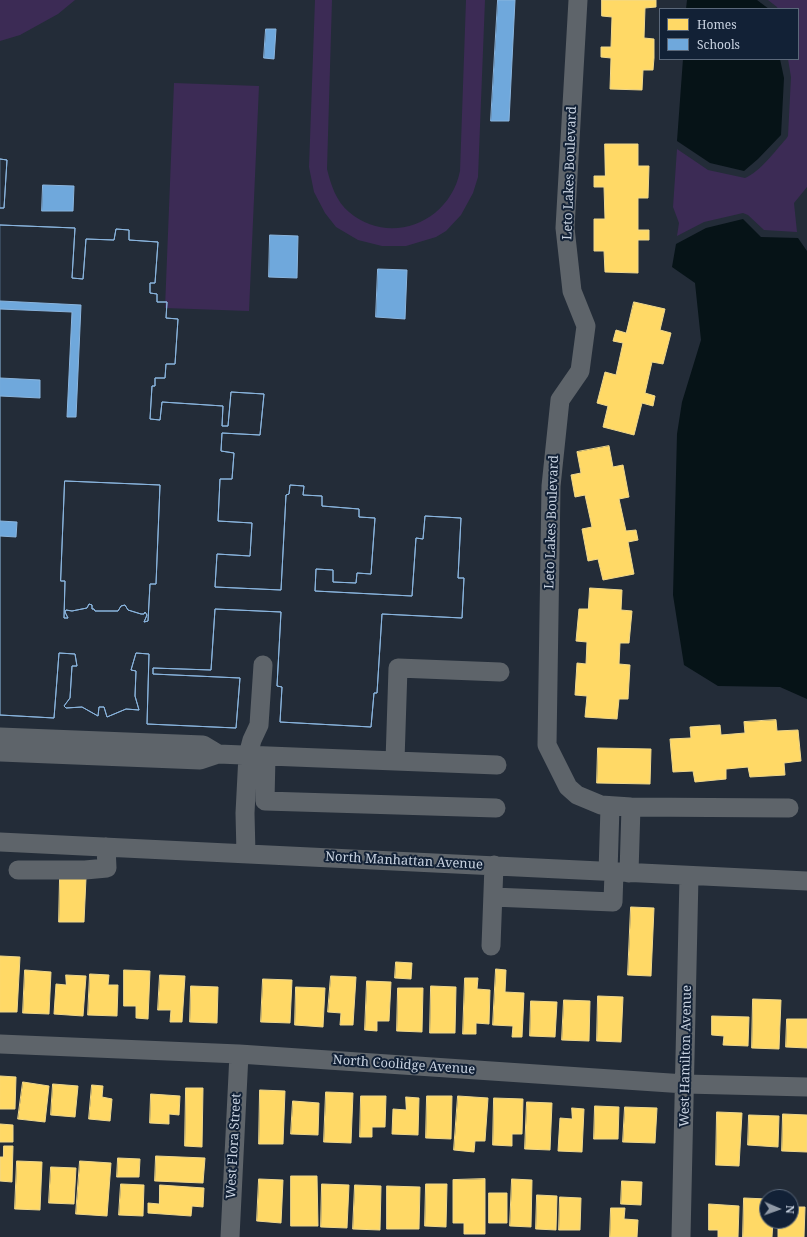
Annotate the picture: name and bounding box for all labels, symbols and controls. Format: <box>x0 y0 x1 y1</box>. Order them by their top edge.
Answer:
legend <box>659 8 799 60</box>
text: Homes <box>697 16 737 33</box>
text: Schools <box>697 36 740 53</box>
street label: Leto Lakes Boulevard <box>560 106 580 240</box>
street label: Leto Lakes Boulevard <box>542 455 562 589</box>
street label: North Manhattan Avenue <box>325 849 483 873</box>
street label: West Hamilton Avenue <box>677 985 695 1127</box>
street label: North Coolidge Avenue <box>332 1052 476 1078</box>
street label: West Flora Street <box>223 1093 245 1199</box>
north arrow <box>759 1189 799 1229</box>
text: N <box>783 1205 798 1214</box>

